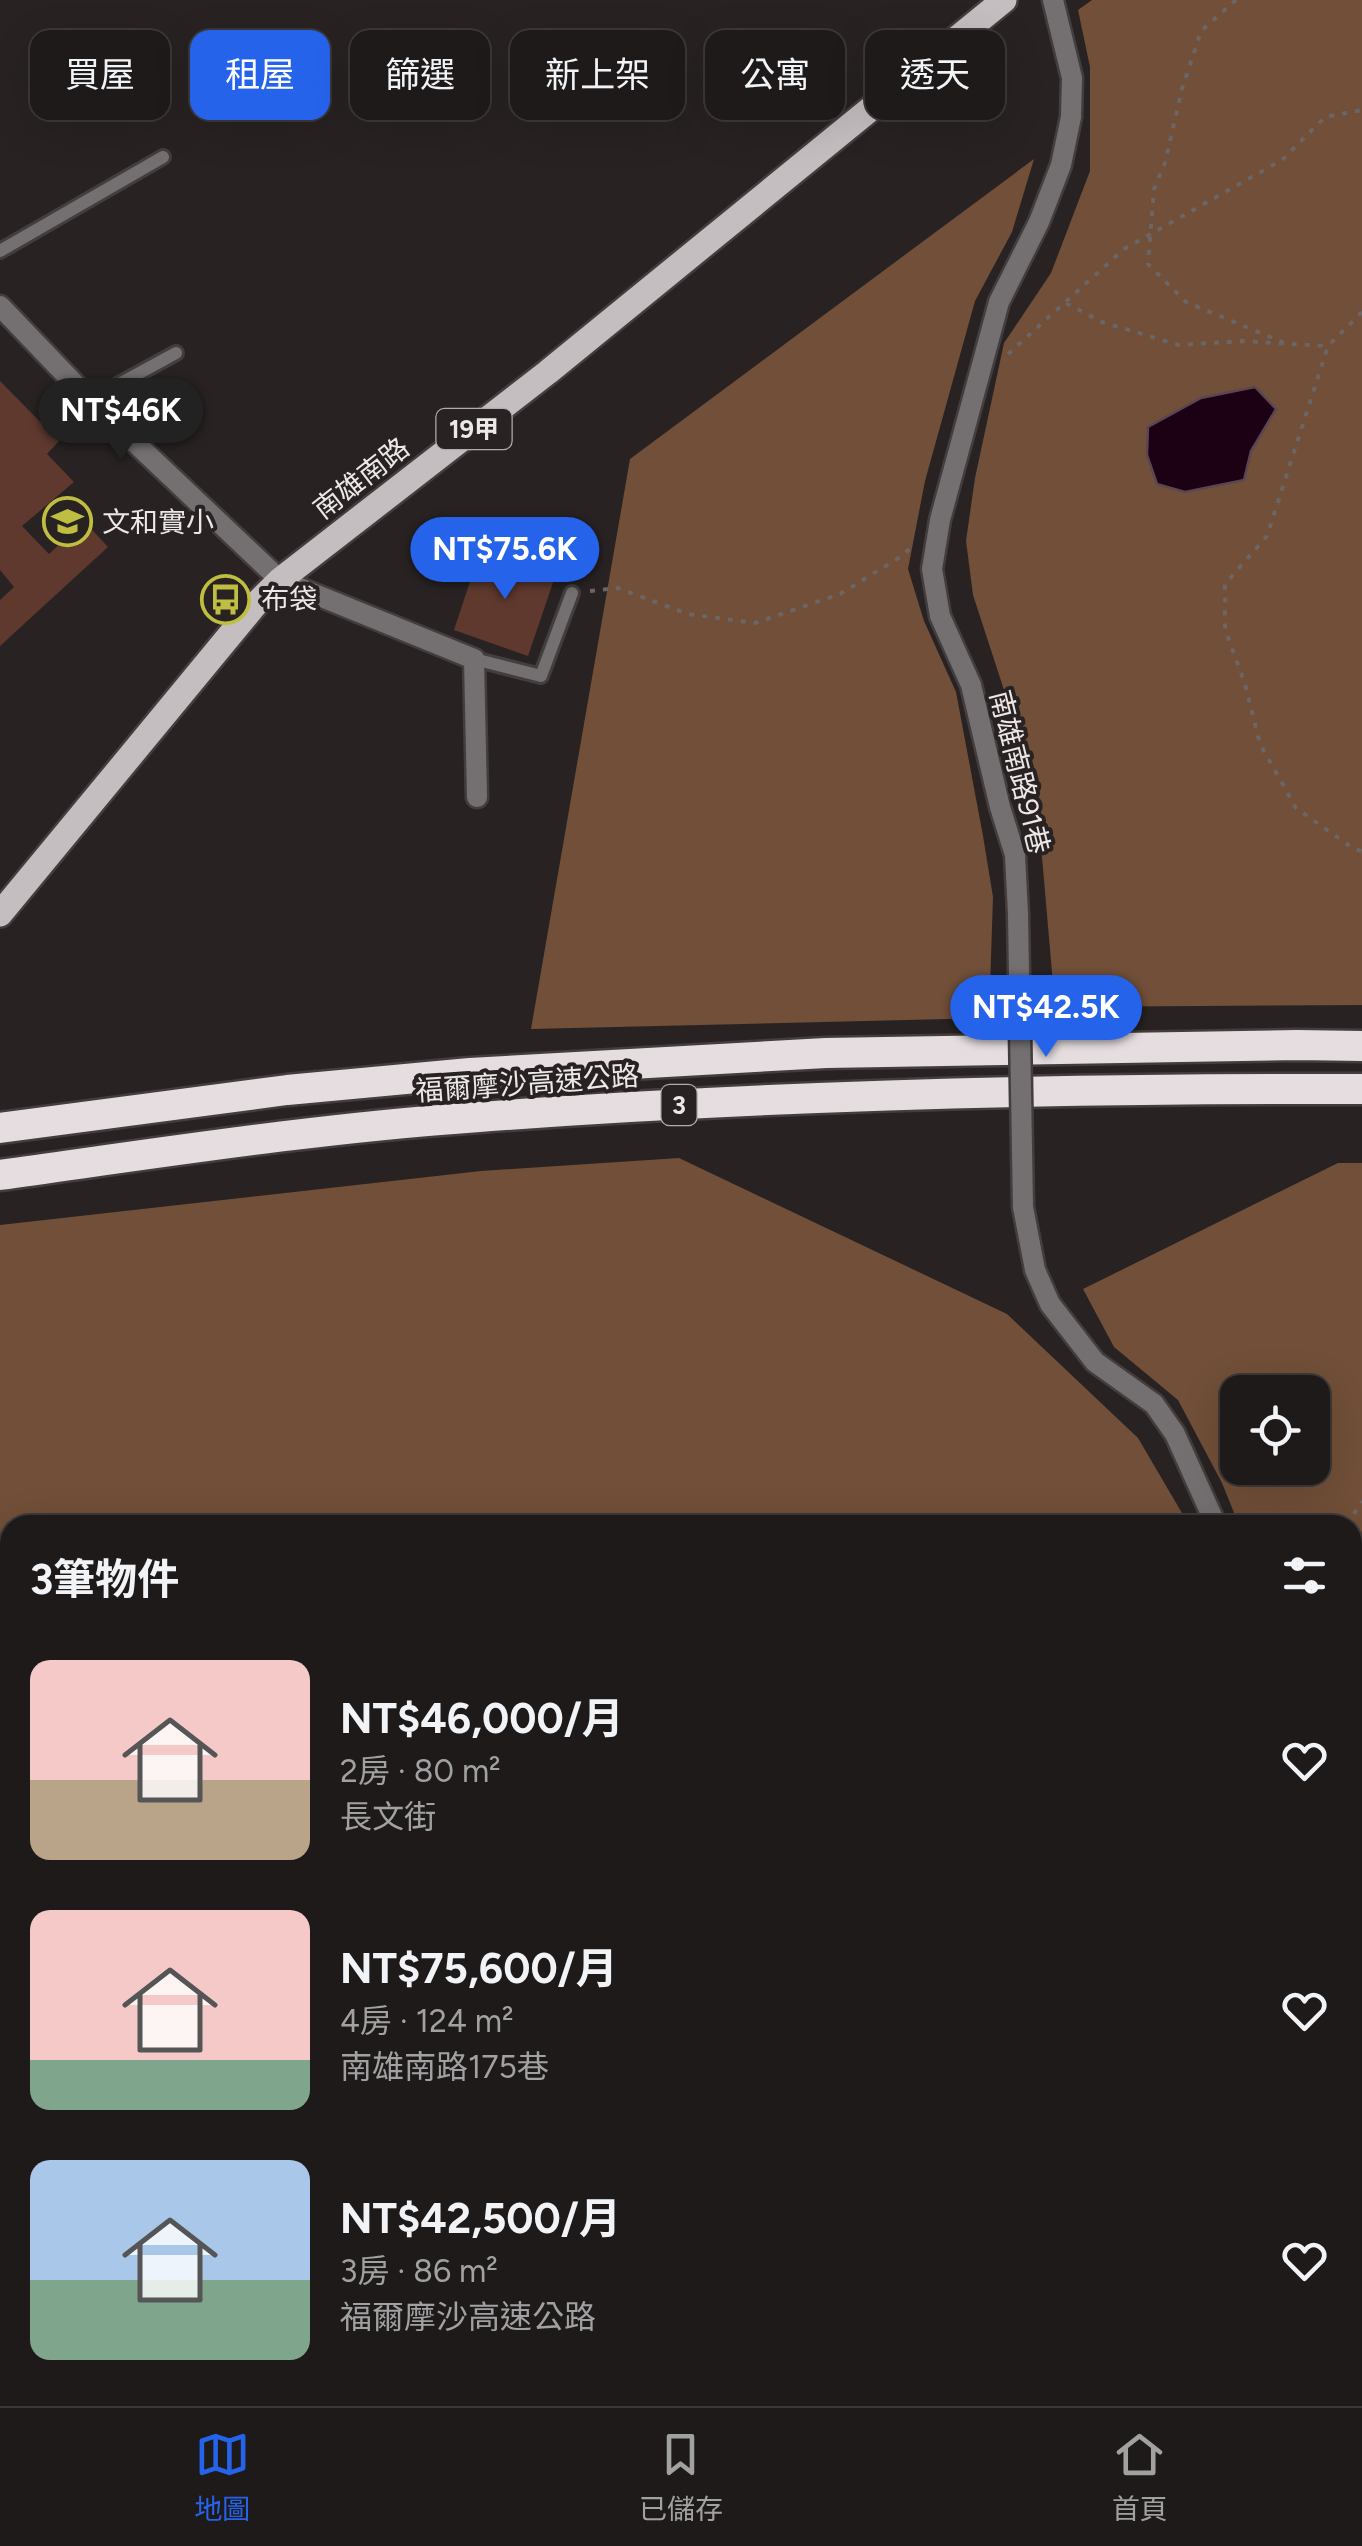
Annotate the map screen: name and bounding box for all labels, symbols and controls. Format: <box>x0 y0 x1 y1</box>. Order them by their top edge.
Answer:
chip: 買屋 <box>30 30 170 120</box>
chip: 租屋 <box>190 30 330 120</box>
chip: 篩選 <box>350 30 490 120</box>
chip: 新上架 <box>510 30 685 120</box>
chip: 公寓 <box>705 30 845 120</box>
chip: 透天 <box>865 30 1005 120</box>
pin: NT$46K <box>40 378 202 463</box>
text: NT$46K <box>60 391 182 429</box>
road number: 19甲 <box>436 409 512 449</box>
street label: 南雄南路 <box>306 430 416 526</box>
school or university icon: 文和實小 <box>41 496 93 548</box>
place label: 文和實小 <box>102 505 214 539</box>
pin: NT$75.6K <box>402 517 608 602</box>
text: NT$75.6K <box>432 530 578 568</box>
bus stop icon: 布袋 <box>200 573 252 625</box>
place label: 布袋 <box>261 582 317 616</box>
street label: 南雄南路91巷 <box>983 687 1057 857</box>
pin: NT$42.5K <box>943 975 1149 1060</box>
text: NT$42.5K <box>972 988 1120 1026</box>
street label: 福爾摩沙高速公路 <box>414 1058 640 1108</box>
road number: 3 <box>662 1085 696 1125</box>
map controls <box>1220 1375 1330 1485</box>
button: locate <box>1220 1375 1330 1485</box>
icon: filters <box>1277 1548 1332 1603</box>
text: 3筆物件 <box>30 1554 179 1605</box>
text: NT$46,000/月 <box>340 1693 624 1744</box>
icon: home <box>110 1700 230 1820</box>
icon: heart <box>1277 1733 1332 1788</box>
text: 2房 · 80 m² <box>340 1752 501 1790</box>
text: 長文街 <box>340 1798 436 1836</box>
text: NT$75,600/月 <box>340 1943 618 1994</box>
icon: home <box>110 1950 230 2070</box>
icon: heart <box>1277 1983 1332 2038</box>
text: 4房 · 124 m² <box>340 2002 513 2040</box>
text: 南雄南路175巷 <box>340 2048 549 2086</box>
text: NT$42,500/月 <box>340 2193 621 2244</box>
icon: home <box>110 2200 230 2320</box>
icon: heart <box>1277 2233 1332 2288</box>
text: 3房 · 86 m² <box>340 2252 498 2290</box>
text: 福爾摩沙高速公路 <box>340 2298 596 2336</box>
tab: 地圖 <box>194 2427 250 2527</box>
tab: 已儲存 <box>639 2427 723 2527</box>
tab: 首頁 <box>1112 2427 1168 2527</box>

